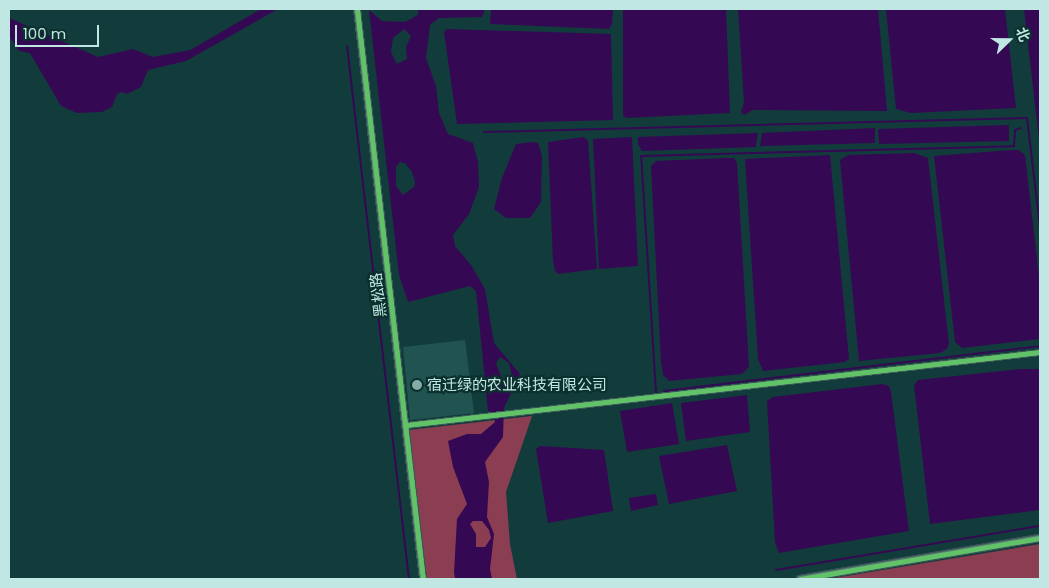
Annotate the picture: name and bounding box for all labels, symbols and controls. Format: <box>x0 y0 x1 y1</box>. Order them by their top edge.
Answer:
scale bar <box>18 15 101 47</box>
north arrow <box>984 15 1034 65</box>
text: 100 m <box>23 23 66 44</box>
text: 北 <box>1011 24 1035 45</box>
street label: 黑松路 <box>366 272 390 318</box>
place label: 宿迁绿的农业科技有限公司 <box>427 376 607 394</box>
marker: 宿迁绿的农业科技有限公司 <box>411 379 423 391</box>

